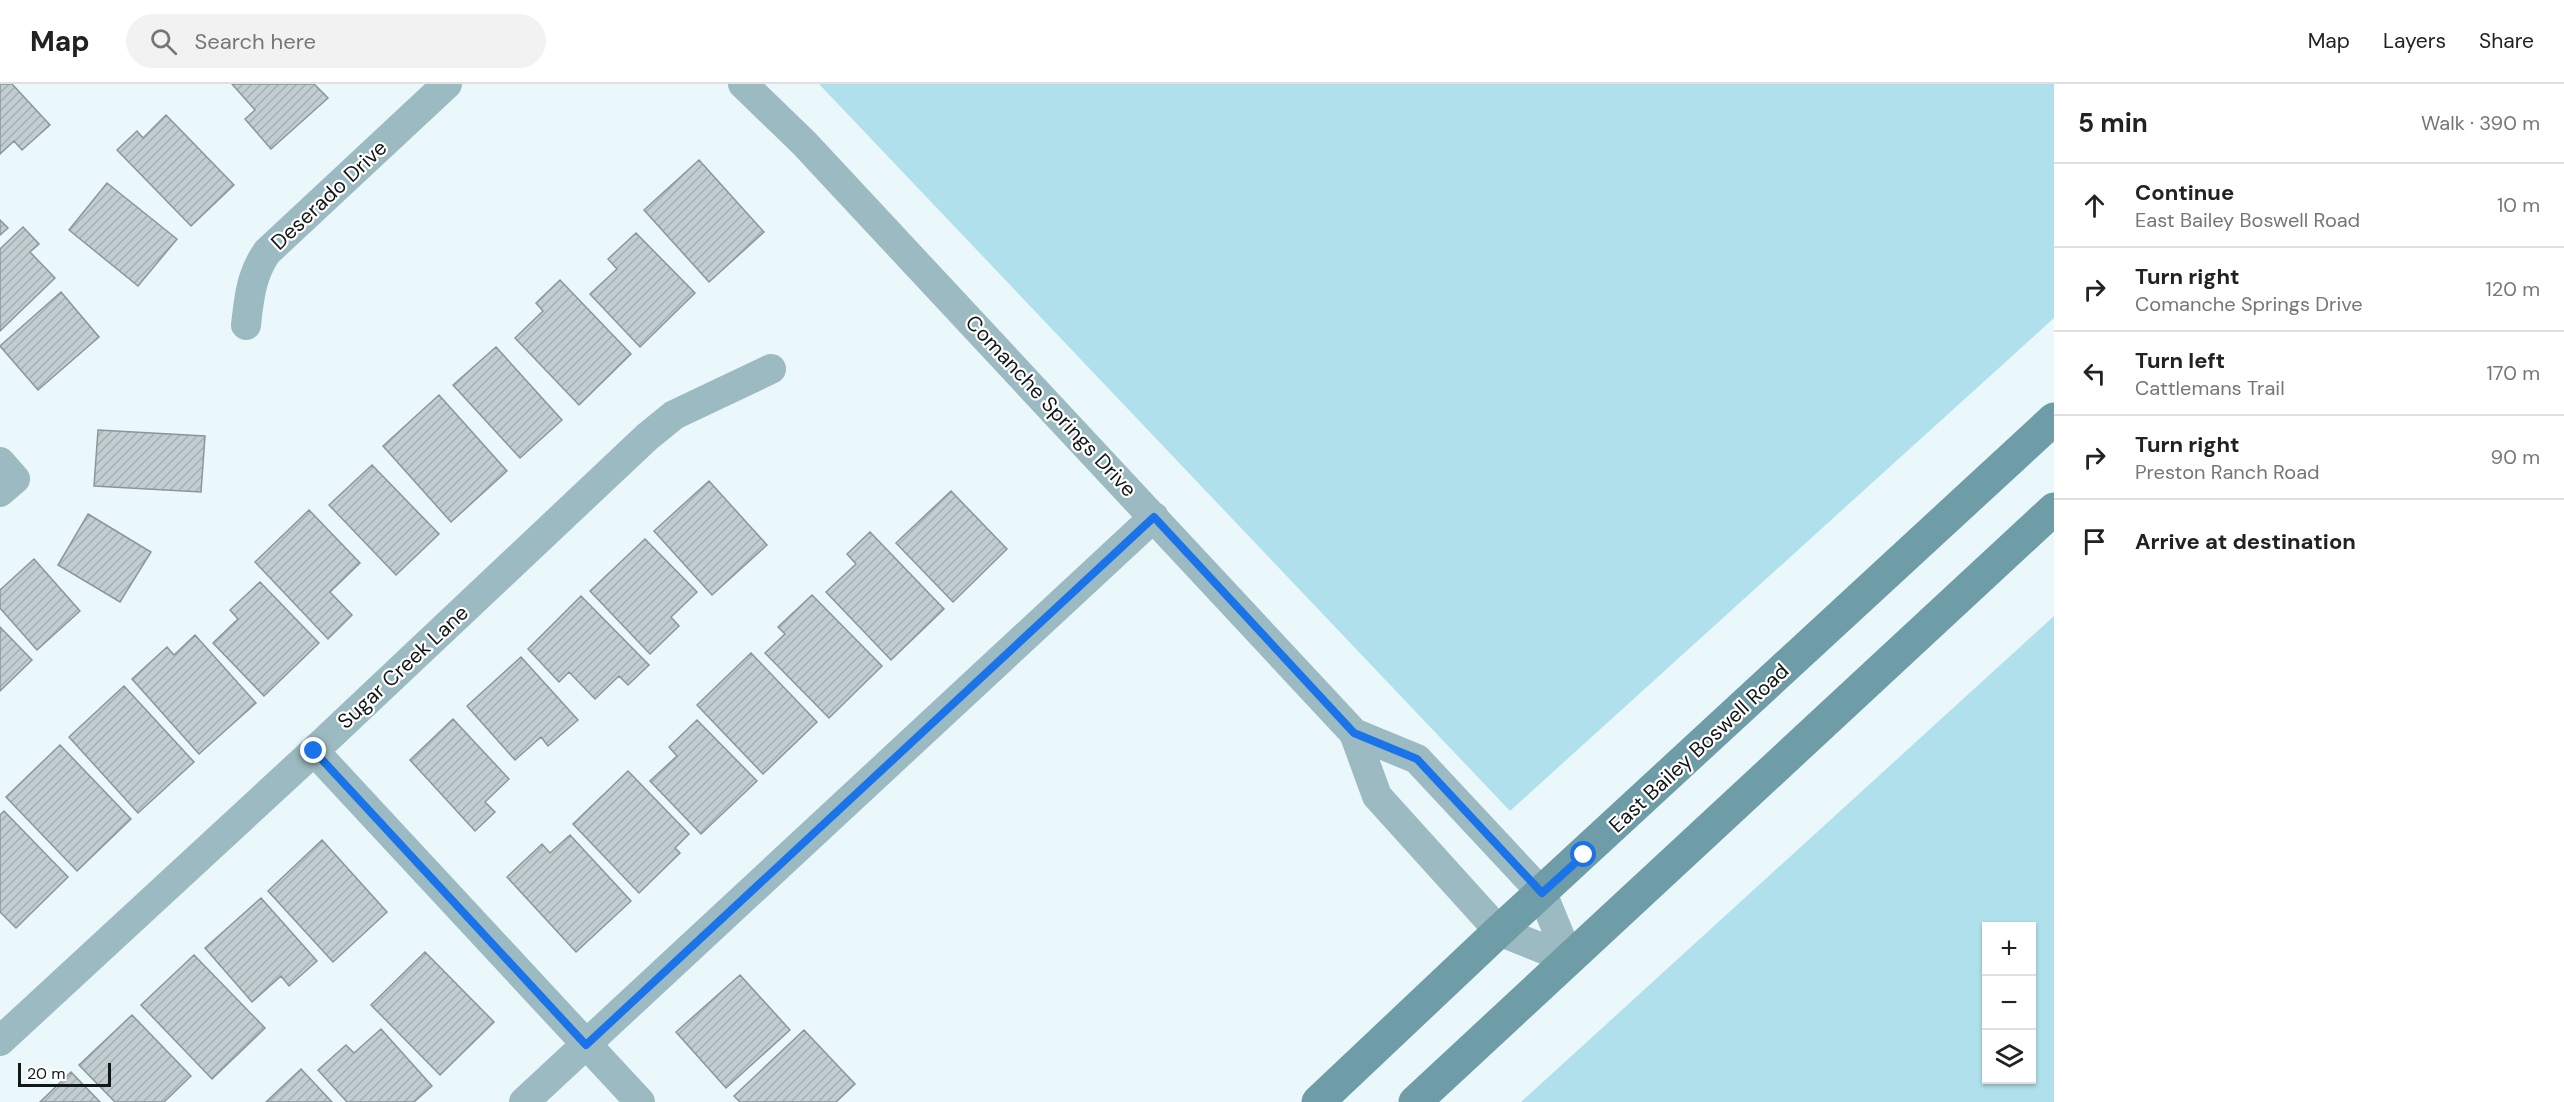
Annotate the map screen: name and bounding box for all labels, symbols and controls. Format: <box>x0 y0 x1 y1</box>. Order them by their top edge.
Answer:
search box <box>126 14 546 68</box>
text: Map <box>30 23 90 60</box>
icon: search <box>147 25 180 58</box>
text: Search here <box>195 27 316 56</box>
text: Map <box>2308 27 2350 55</box>
text: Layers <box>2383 27 2446 55</box>
text: Share <box>2479 27 2534 55</box>
text: 5 min <box>2078 106 2148 140</box>
text: Walk · 390 m <box>2421 110 2540 136</box>
street label: Deserado Drive <box>265 134 393 256</box>
text: Continue <box>2135 178 2234 207</box>
icon: ahead <box>2078 189 2111 222</box>
text: 10 m <box>2497 192 2540 218</box>
text: East Bailey Boswell Road <box>2135 207 2360 233</box>
text: Turn right <box>2135 262 2240 291</box>
icon: right <box>2078 273 2111 306</box>
text: 120 m <box>2486 276 2540 302</box>
text: Comanche Springs Drive <box>2135 291 2363 317</box>
street label: Comanche Springs Drive <box>959 309 1143 503</box>
text: Turn left <box>2135 346 2225 375</box>
icon: left <box>2078 357 2111 390</box>
text: 170 m <box>2487 360 2540 386</box>
text: Cattlemans Trail <box>2135 375 2285 401</box>
text: Turn right <box>2135 430 2240 459</box>
icon: right <box>2078 441 2111 474</box>
text: 90 m <box>2491 444 2540 470</box>
text: Preston Ranch Road <box>2135 459 2320 485</box>
icon: arrive <box>2078 525 2111 558</box>
text: Arrive at destination <box>2135 527 2356 556</box>
street label: Sugar Creek Lane <box>331 599 475 735</box>
street label: East Bailey Boswell Road <box>1603 657 1795 839</box>
route end <box>300 737 326 763</box>
route start <box>1570 841 1596 867</box>
map controls <box>1982 922 2036 1084</box>
button: + <box>1982 922 2036 976</box>
button: − <box>1982 976 2036 1030</box>
button: layers <box>1982 1030 2036 1084</box>
scale bar <box>18 1060 111 1088</box>
text: 20 m <box>27 1063 66 1084</box>

